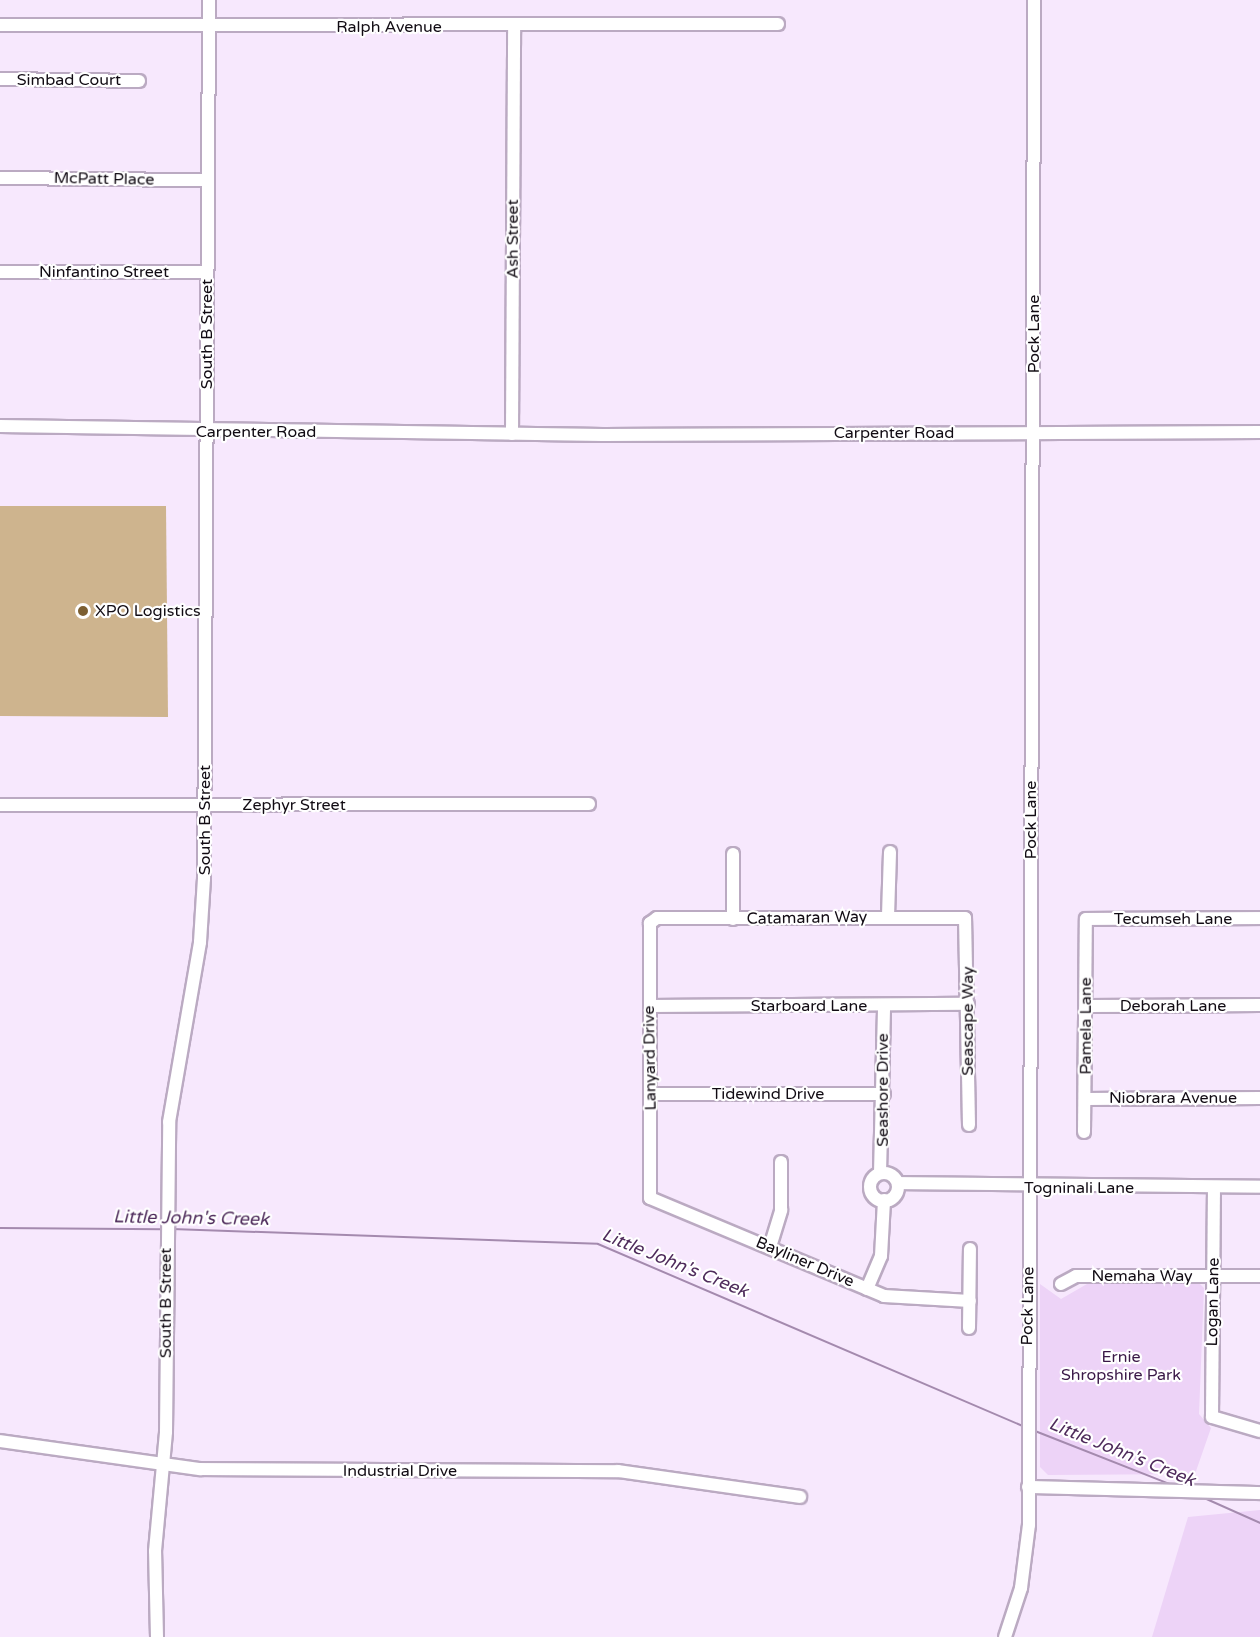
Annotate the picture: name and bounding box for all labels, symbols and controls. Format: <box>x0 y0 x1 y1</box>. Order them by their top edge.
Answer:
street label: Ralph Avenue <box>336 17 442 37</box>
street label: Simbad Court <box>17 70 121 90</box>
street label: McPatt Place <box>54 169 154 189</box>
street label: Ash Street <box>503 199 523 279</box>
street label: Ninfantino Street <box>39 262 169 282</box>
street label: South B Street <box>197 279 217 389</box>
street label: Pock Lane <box>1024 295 1044 373</box>
street label: Carpenter Road <box>196 422 316 442</box>
street label: Carpenter Road <box>834 423 954 443</box>
place label: XPO Logistics <box>95 601 201 621</box>
marker: XPO Logistics <box>76 604 90 618</box>
street label: South B Street <box>195 765 215 875</box>
street label: Pock Lane <box>1021 781 1041 859</box>
street label: Zephyr Street <box>242 795 346 815</box>
street label: Catamaran Way <box>746 907 868 929</box>
street label: Tecumseh Lane <box>1114 909 1232 929</box>
street label: Seascape Way <box>958 966 978 1076</box>
street label: Pamela Lane <box>1076 977 1096 1075</box>
street label: Starboard Lane <box>751 996 867 1016</box>
street label: Deborah Lane <box>1120 996 1226 1016</box>
street label: Lanyard Drive <box>639 1005 661 1111</box>
street label: Seashore Drive <box>873 1033 893 1147</box>
street label: Tidewind Drive <box>712 1084 824 1104</box>
street label: Niobrara Avenue <box>1109 1088 1237 1108</box>
street label: Togninali Lane <box>1024 1178 1134 1198</box>
water label: Little John's Creek <box>113 1206 269 1230</box>
water label: Little John's Creek <box>599 1224 751 1302</box>
street label: Bayliner Drive <box>753 1233 857 1291</box>
street label: South B Street <box>156 1248 176 1358</box>
street label: Logan Lane <box>1203 1257 1223 1347</box>
street label: Nemaha Way <box>1091 1266 1193 1286</box>
street label: Pock Lane <box>1018 1267 1038 1345</box>
park label: Ernie Shropshire Park <box>1061 1347 1181 1385</box>
water label: Little John's Creek <box>1046 1413 1198 1491</box>
street label: Industrial Drive <box>343 1461 457 1481</box>

